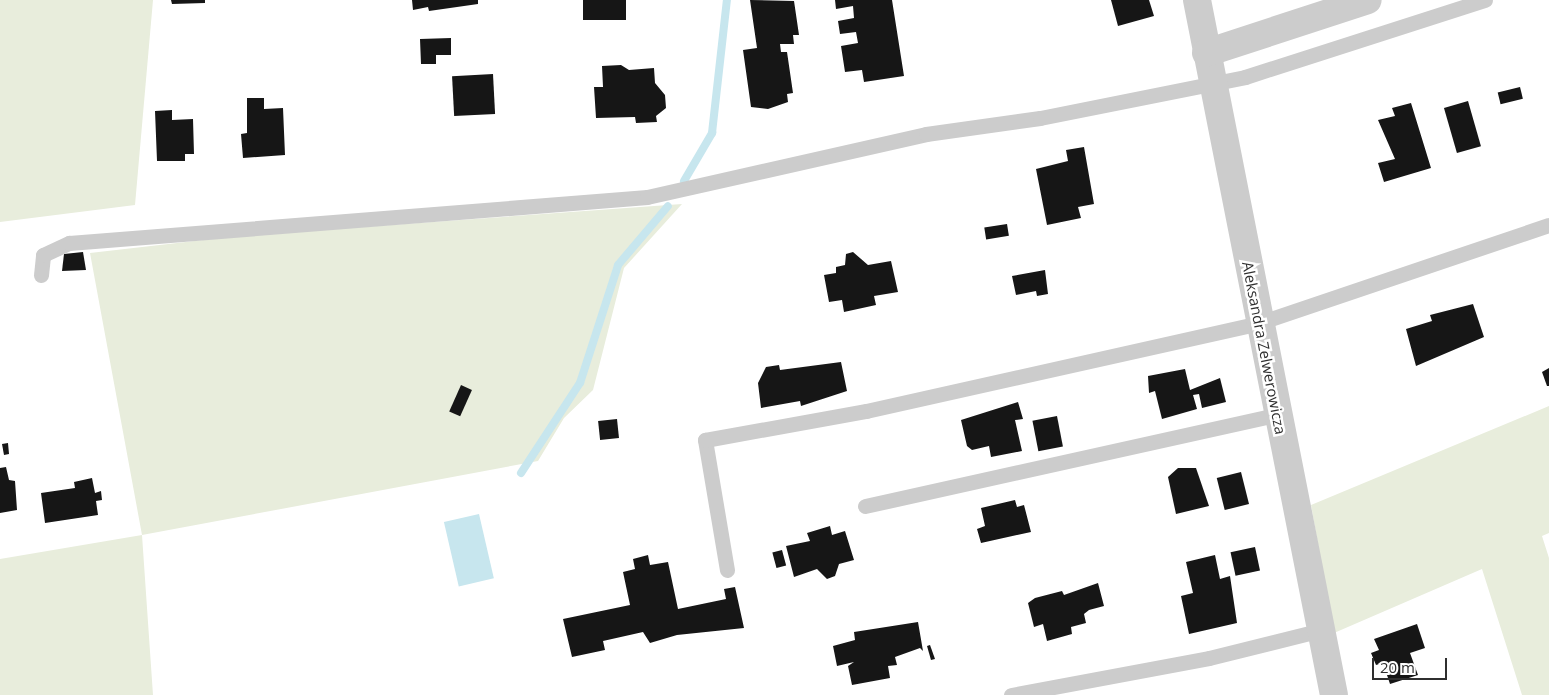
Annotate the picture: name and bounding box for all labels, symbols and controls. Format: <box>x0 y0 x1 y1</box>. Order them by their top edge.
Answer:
street label: Aleksandra Zelwerowicza <box>1238 260 1290 436</box>
scale bar <box>1374 648 1449 680</box>
text: 20 m <box>1380 657 1415 677</box>

